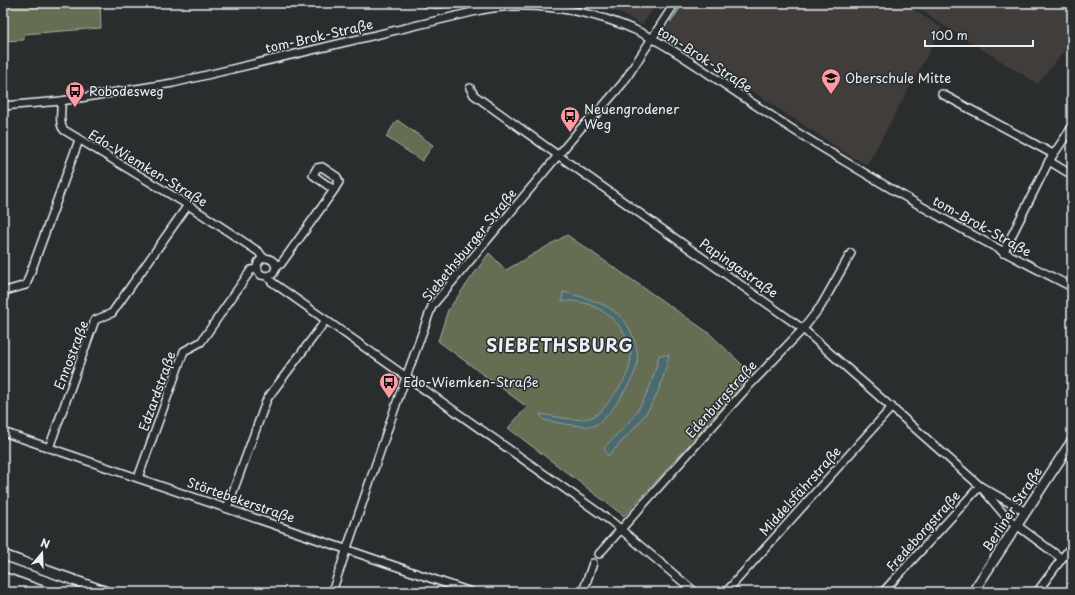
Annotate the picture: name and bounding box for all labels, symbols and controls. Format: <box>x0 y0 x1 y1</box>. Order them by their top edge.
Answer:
street label: tom-Brok-Straße <box>263 14 375 57</box>
street label: tom-Brok-Straße <box>654 21 757 97</box>
scale bar <box>925 22 1033 48</box>
text: 100 m <box>931 26 968 44</box>
school or university icon: Oberschule Mitte <box>820 67 842 95</box>
place label: Oberschule Mitte <box>845 68 951 87</box>
bus stop icon: Robodesweg <box>64 80 86 108</box>
place label: Robodesweg <box>89 81 164 100</box>
place label: Neuengrodener Weg <box>584 99 680 133</box>
bus stop icon: Neuengrodener Weg <box>559 105 581 133</box>
street label: Edo-Wiemken-Straße <box>85 124 211 211</box>
street label: Siebethsburger Straße <box>417 184 520 305</box>
street label: tom-Brok-Straße <box>930 191 1035 261</box>
street label: Papingastraße <box>696 234 782 302</box>
street label: Ennostraße <box>49 317 92 392</box>
district label: SIEBETHSBURG <box>486 332 634 358</box>
street label: Edzardstraße <box>133 348 180 433</box>
street label: Edenburgstraße <box>681 356 761 442</box>
bus stop icon: Edo-Wiemken-Straße <box>378 371 400 399</box>
place label: Edo-Wiemken-Straße <box>403 372 539 391</box>
street label: Middelsfährstraße <box>754 442 845 540</box>
street label: Berliner Straße <box>977 463 1046 555</box>
street label: Störtebekerstraße <box>185 472 298 527</box>
street label: Fredeborgstraße <box>881 486 964 575</box>
north arrow <box>22 533 62 573</box>
text: N <box>39 534 53 553</box>

